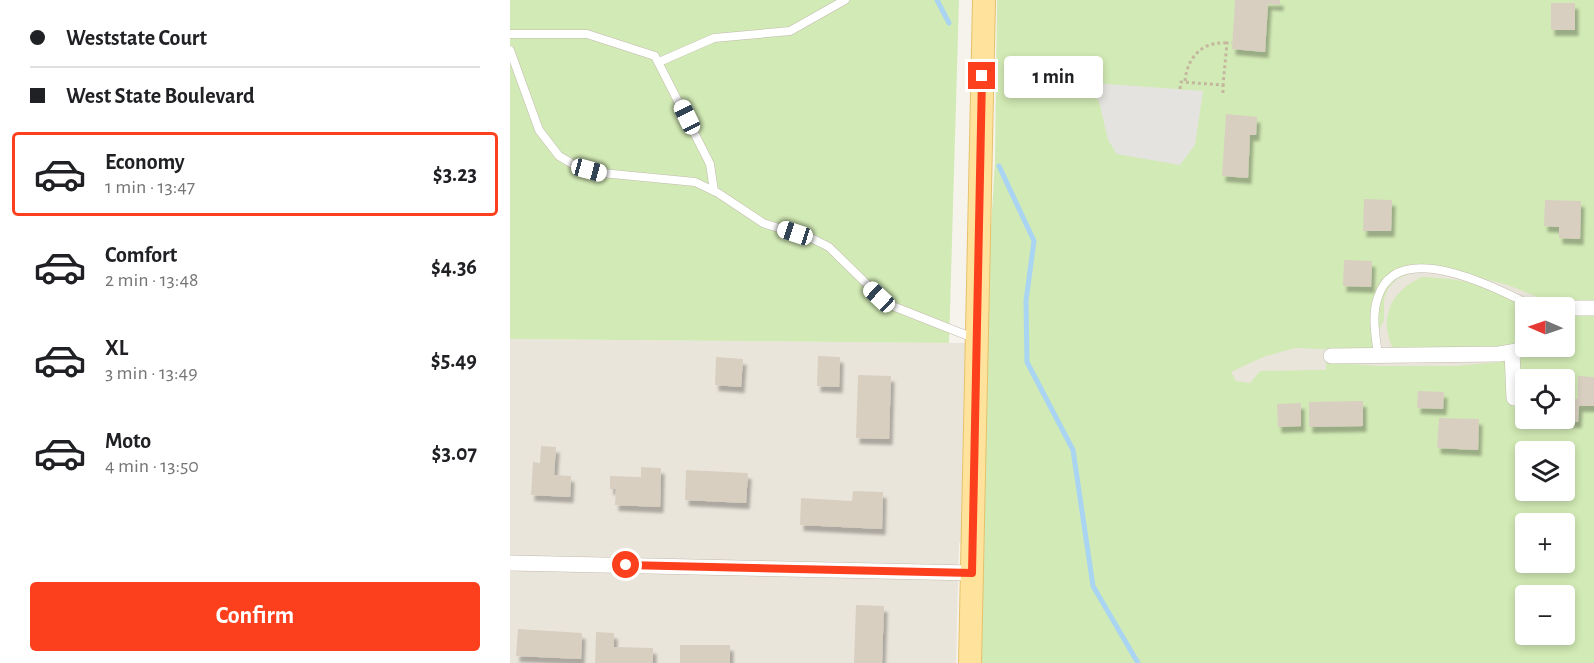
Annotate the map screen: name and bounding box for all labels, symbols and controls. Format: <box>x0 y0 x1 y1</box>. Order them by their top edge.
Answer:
text: Weststate Court <box>66 27 207 49</box>
callout: 1 min <box>1003 55 1102 97</box>
route end <box>968 62 995 89</box>
text: 1 min <box>1032 67 1075 87</box>
text: West State Boulevard <box>66 85 255 107</box>
car <box>671 97 703 137</box>
icon: car <box>33 147 87 201</box>
text: Economy <box>105 151 185 173</box>
car <box>569 157 609 183</box>
text: $3.23 <box>433 163 477 185</box>
text: 1 min · 13:47 <box>105 177 195 197</box>
car <box>775 219 815 247</box>
icon: car <box>33 240 87 294</box>
text: Comfort <box>105 244 177 266</box>
text: $4.36 <box>431 256 477 278</box>
text: 2 min · 13:48 <box>105 270 199 290</box>
car <box>860 278 898 316</box>
north arrow <box>1515 297 1575 357</box>
map controls <box>1515 297 1575 645</box>
icon: car <box>33 333 87 387</box>
text: XL <box>105 337 128 359</box>
text: $5.49 <box>431 349 477 371</box>
text: 3 min · 13:49 <box>105 363 198 383</box>
button: locate <box>1515 369 1575 429</box>
icon: car <box>33 426 87 480</box>
text: Moto <box>105 430 151 452</box>
button: layers <box>1515 441 1575 501</box>
text: $3.07 <box>432 442 477 464</box>
text: 4 min · 13:50 <box>105 456 199 476</box>
button: + <box>1515 513 1575 573</box>
route start <box>612 551 639 578</box>
button: Confirm <box>30 582 480 651</box>
button: − <box>1515 585 1575 645</box>

